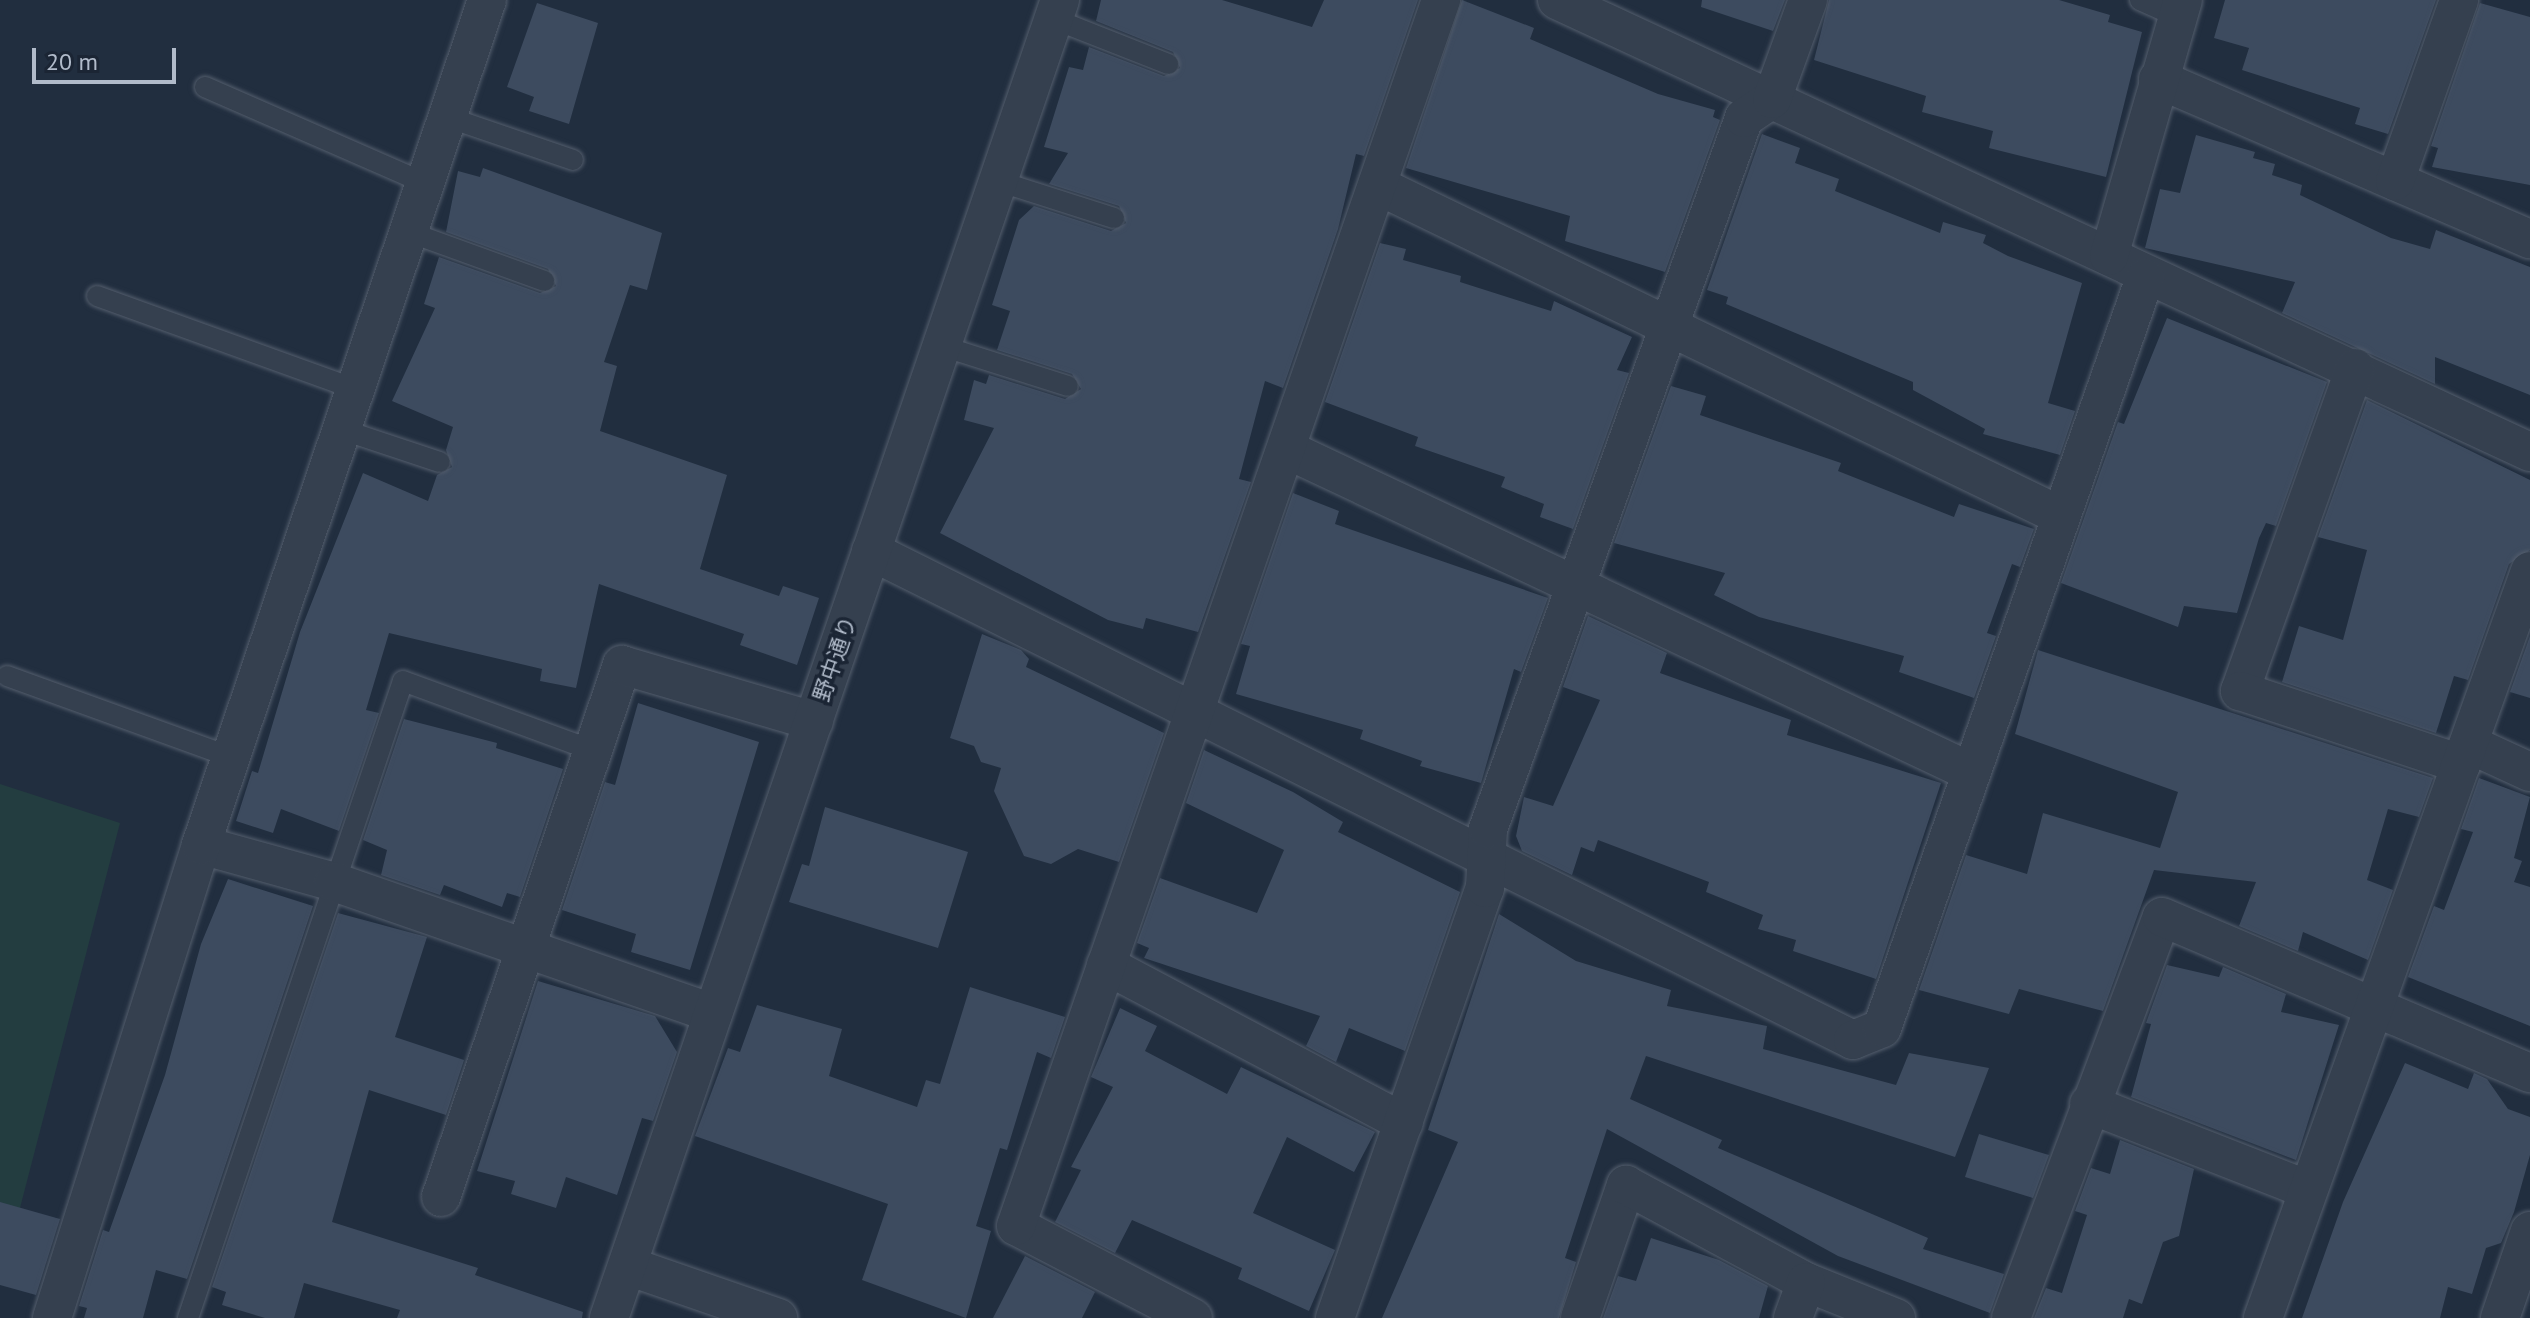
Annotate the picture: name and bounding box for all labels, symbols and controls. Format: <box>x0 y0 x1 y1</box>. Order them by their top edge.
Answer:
scale bar <box>36 32 180 82</box>
text: 20 m <box>46 46 98 77</box>
street label: 野中通り <box>808 613 862 705</box>

